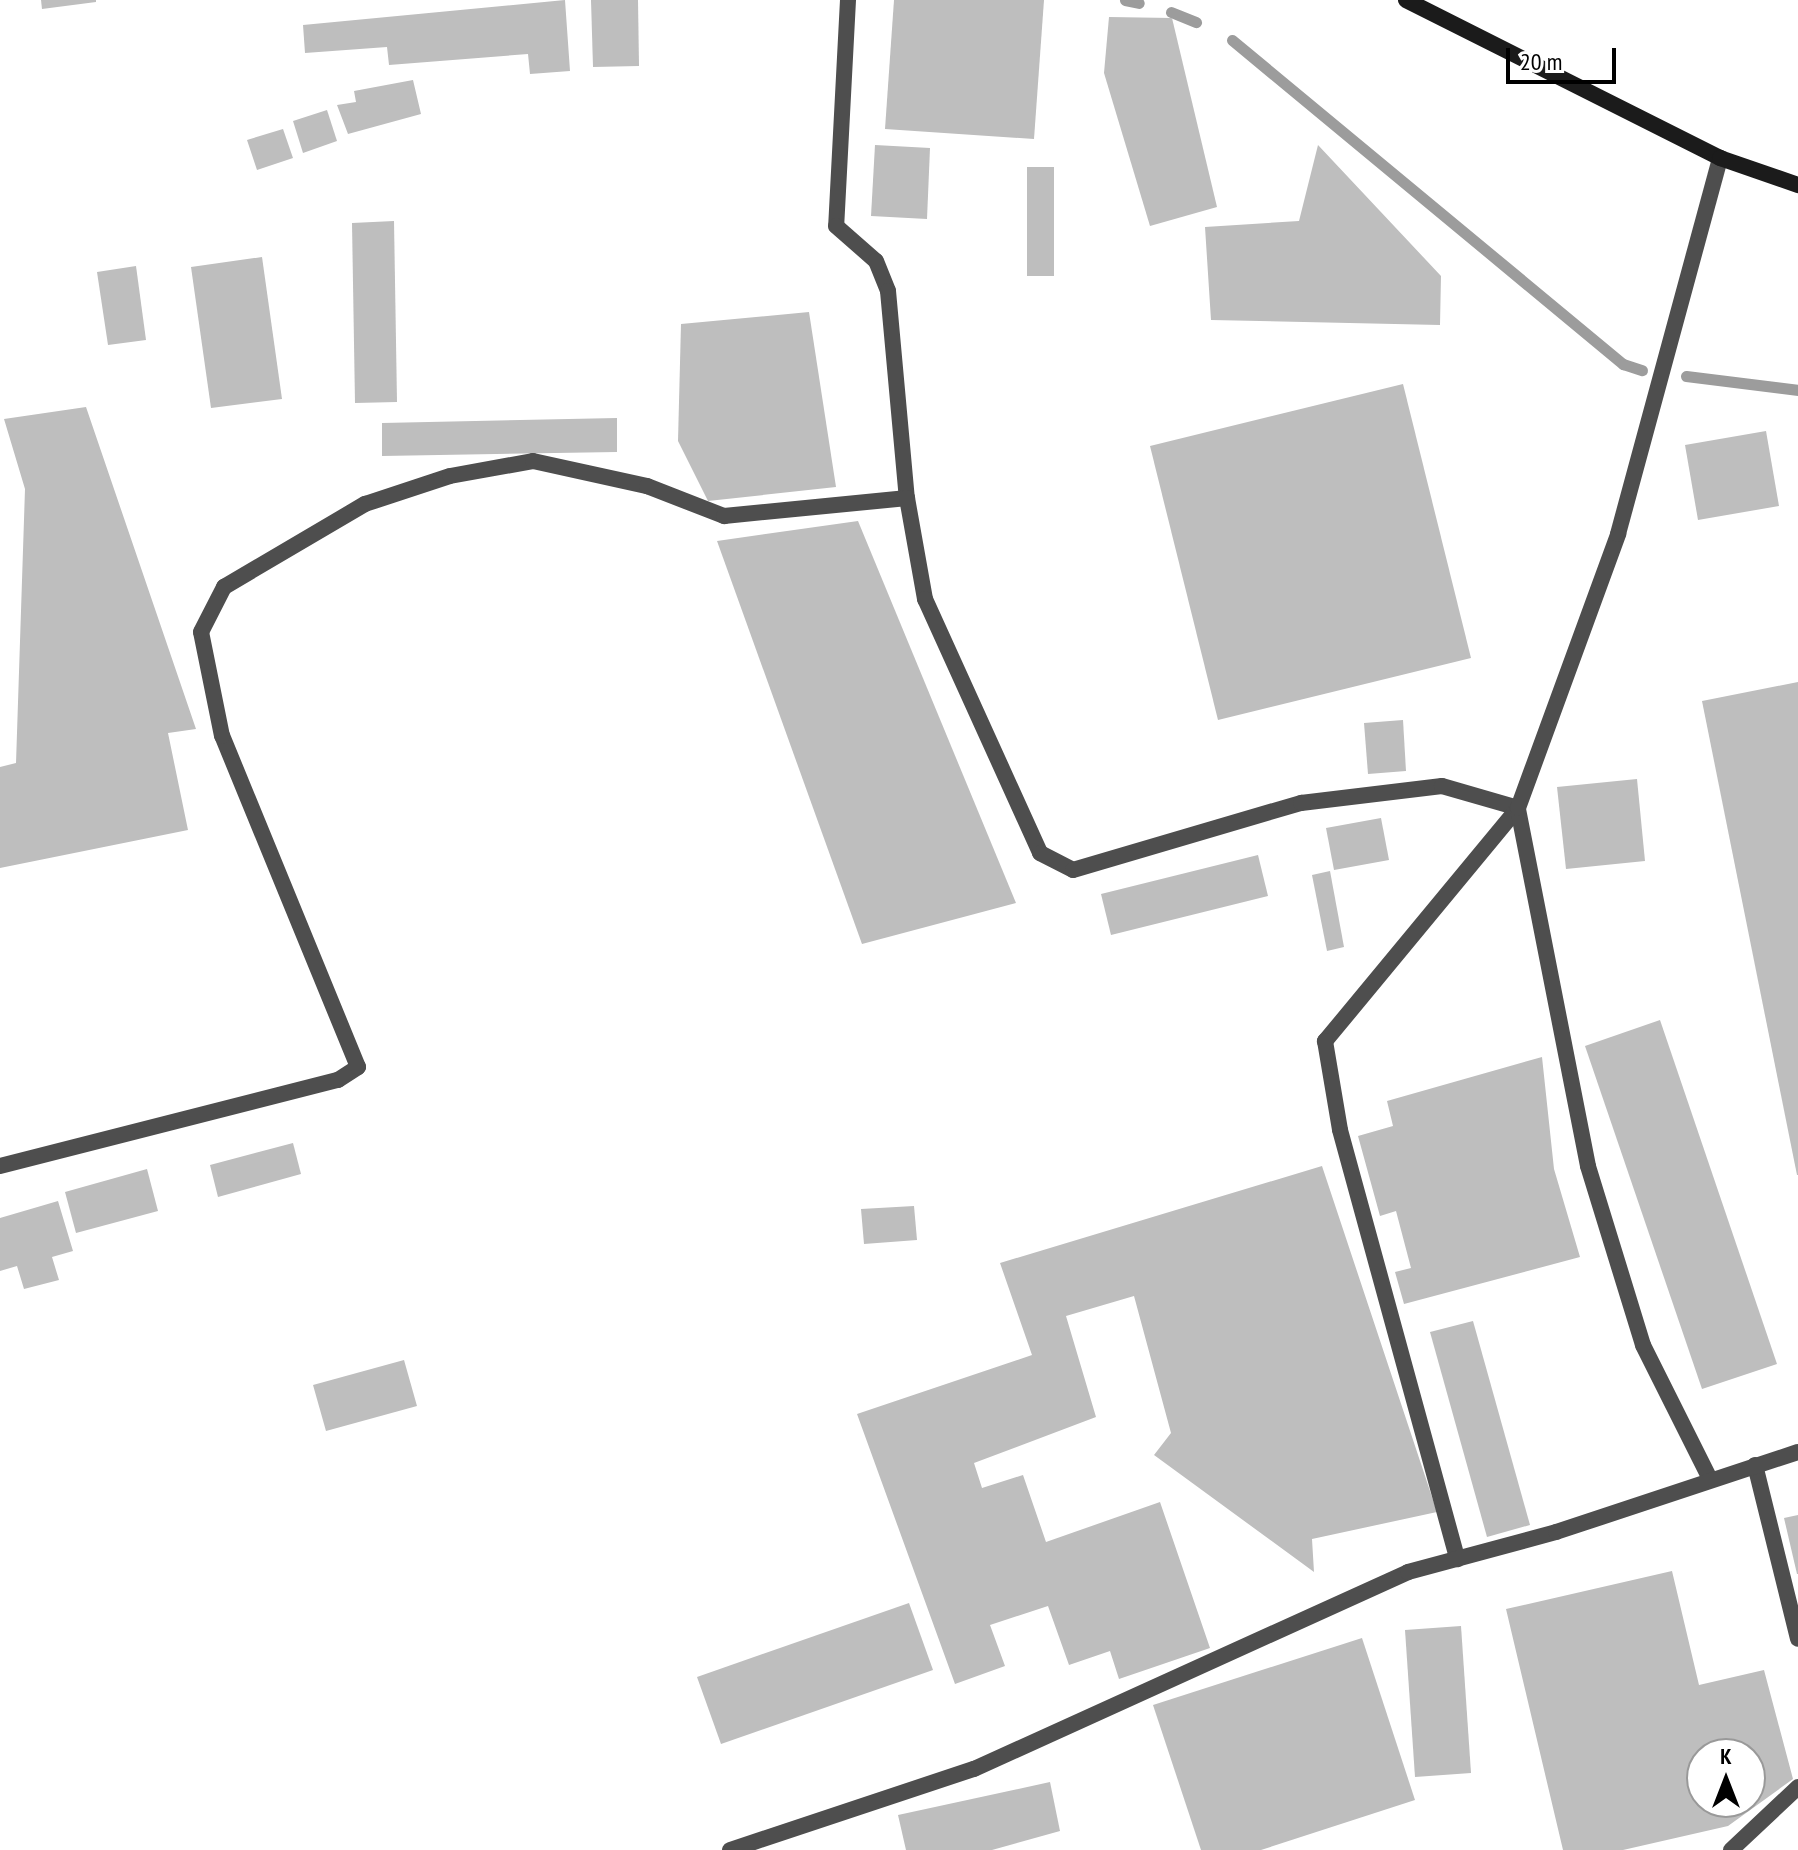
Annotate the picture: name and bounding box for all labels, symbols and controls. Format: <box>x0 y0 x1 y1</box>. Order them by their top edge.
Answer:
scale bar <box>1510 32 1620 82</box>
text: 20 m <box>1520 46 1562 77</box>
north arrow <box>1686 1738 1766 1818</box>
text: K <box>1720 1742 1732 1770</box>

